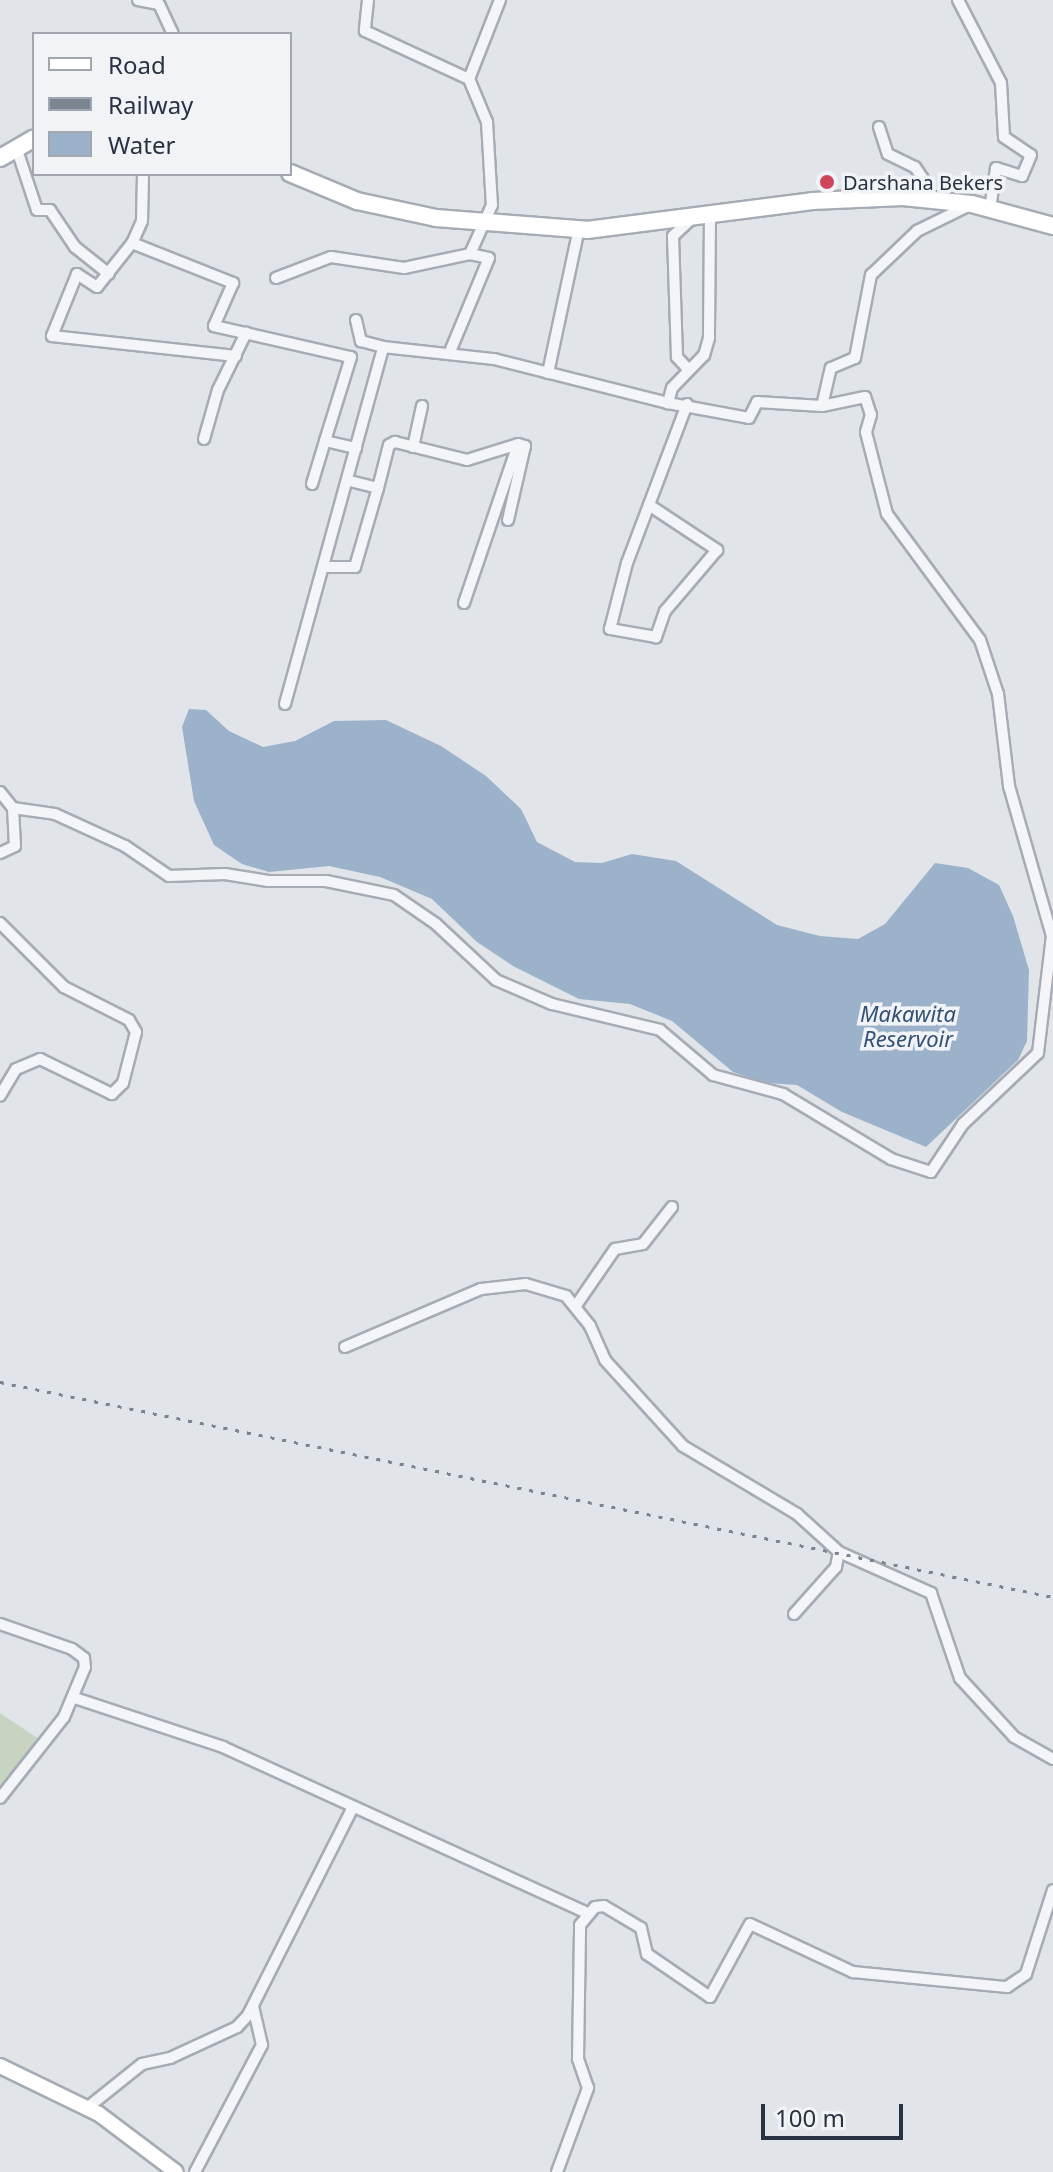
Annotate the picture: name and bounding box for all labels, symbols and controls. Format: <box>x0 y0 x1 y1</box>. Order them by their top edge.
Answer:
legend <box>32 32 292 176</box>
text: Road <box>108 48 166 81</box>
text: Railway <box>108 88 193 121</box>
text: Water <box>108 128 175 161</box>
place label: Darshana Bekers <box>843 170 1003 194</box>
marker: Darshana Bekers <box>818 173 836 191</box>
water label: Makawita Reservoir <box>860 1000 956 1052</box>
scale bar <box>765 2088 907 2138</box>
text: 100 m <box>775 2101 845 2134</box>

